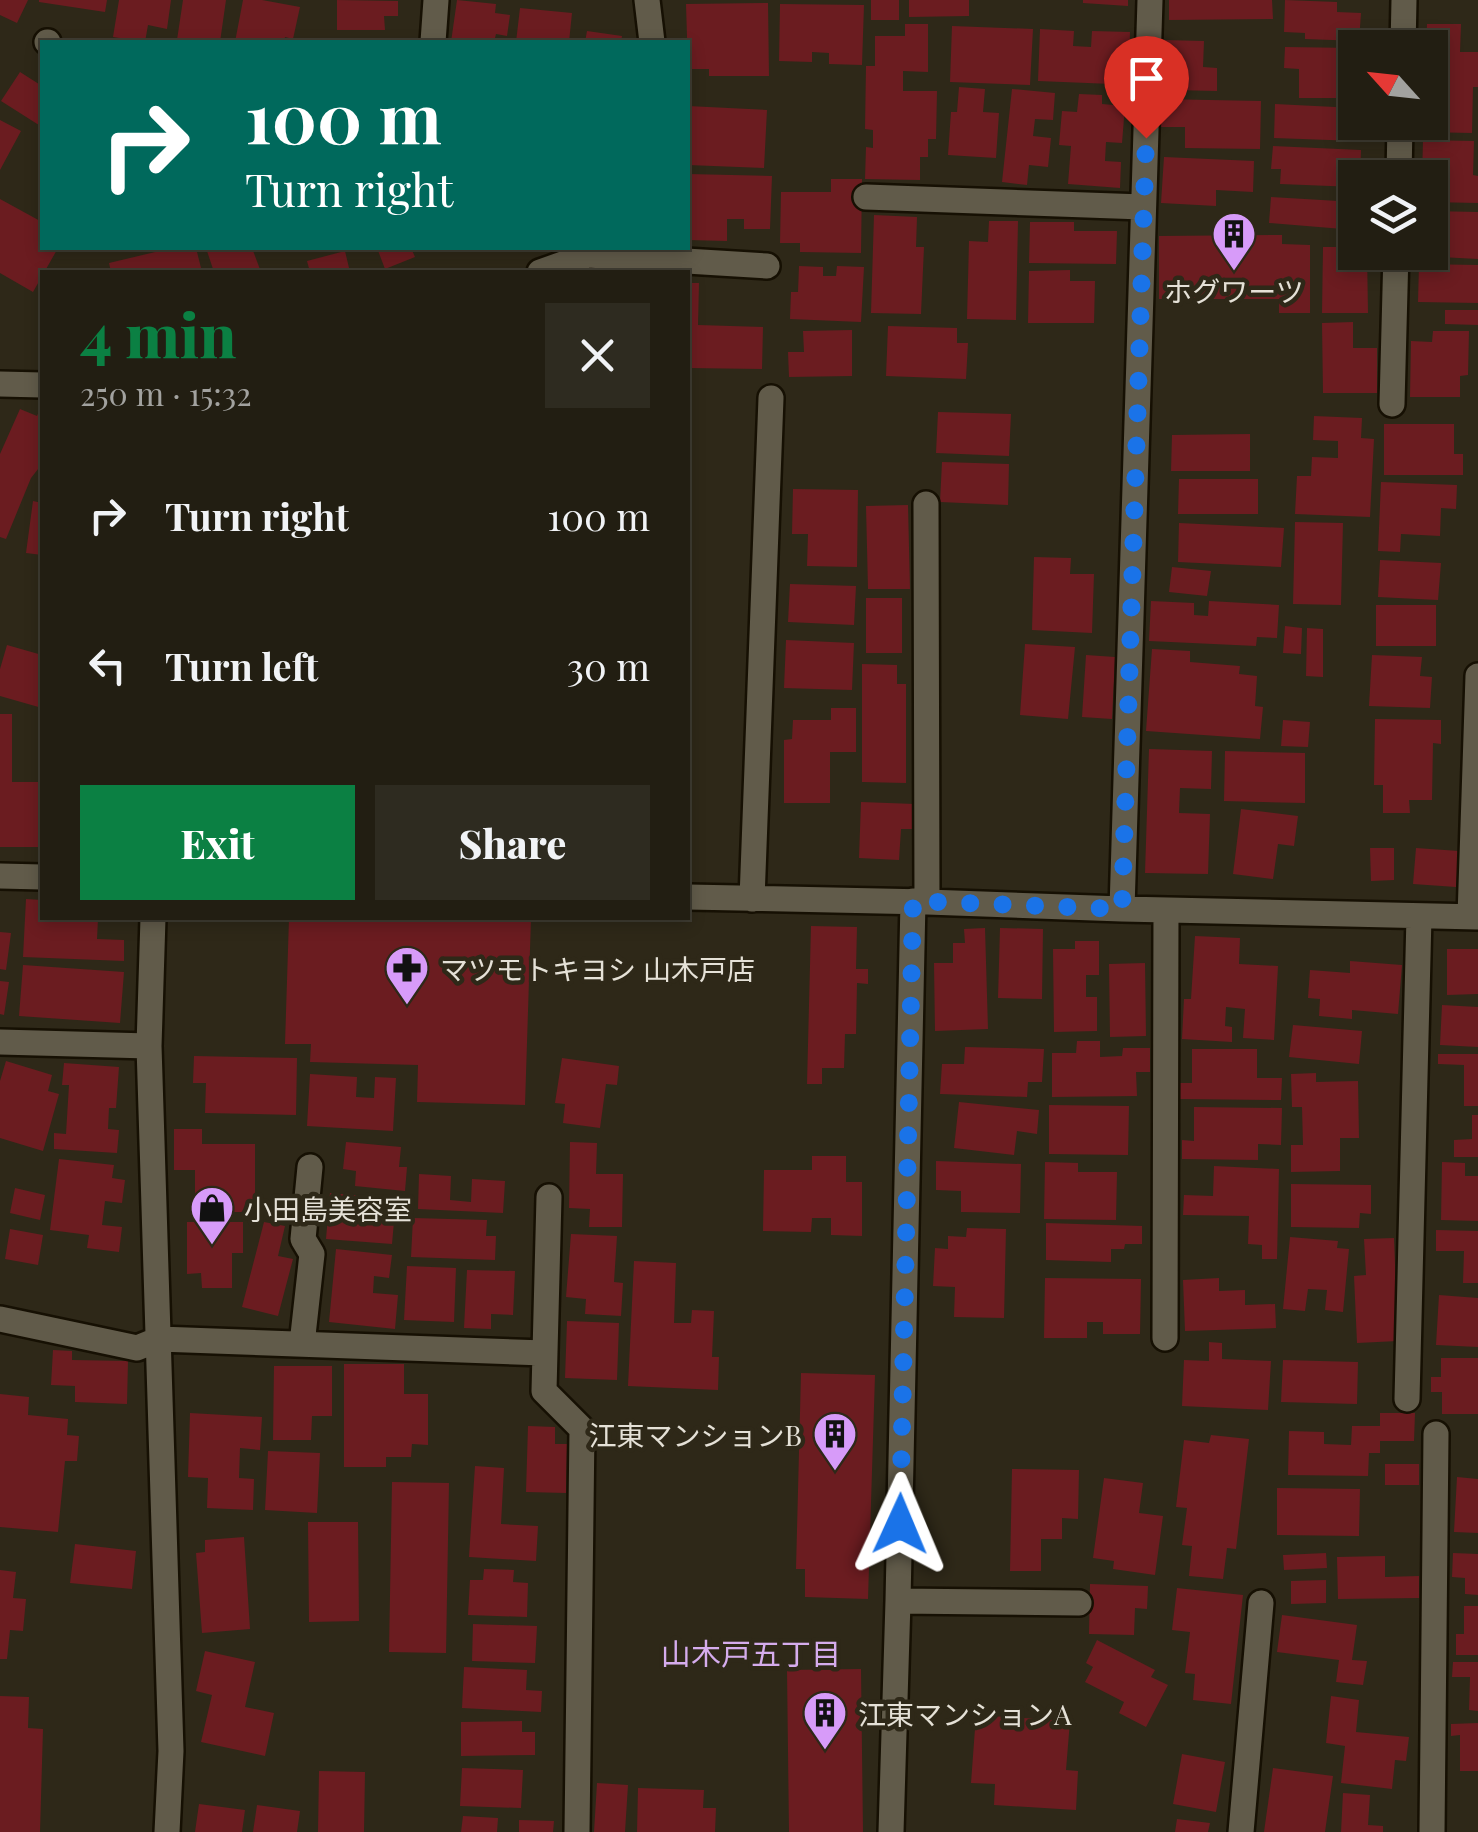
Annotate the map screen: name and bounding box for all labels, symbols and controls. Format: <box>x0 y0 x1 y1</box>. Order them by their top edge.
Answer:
north arrow <box>1338 30 1448 140</box>
map controls <box>1338 30 1448 270</box>
pin <box>1104 36 1189 139</box>
icon: arrive <box>1119 51 1174 106</box>
text: 100 m <box>245 68 442 162</box>
icon: right <box>80 80 210 210</box>
text: Turn right <box>245 158 453 218</box>
button: layers <box>1338 160 1448 270</box>
building icon: ホグワーツ <box>1211 211 1257 272</box>
place label: ホグワーツ <box>1164 272 1304 309</box>
text: 4 min <box>80 293 236 373</box>
button: close <box>545 303 650 408</box>
text: 250 m · 15:32 <box>80 371 252 414</box>
icon: right <box>80 488 135 543</box>
text: Turn right <box>165 490 349 541</box>
text: 100 m <box>547 490 650 541</box>
icon: left <box>80 638 135 693</box>
text: Turn left <box>165 640 318 691</box>
text: 30 m <box>567 640 650 691</box>
button: Exit <box>80 785 355 900</box>
button: Share <box>375 785 650 900</box>
pharmacy icon: マツモトキヨシ 山木戸店 <box>384 945 430 1006</box>
place label: マツモトキヨシ 山木戸店 <box>440 950 755 987</box>
shop icon: 小田島美容室 <box>189 1185 235 1246</box>
place label: 小田島美容室 <box>244 1190 412 1227</box>
building icon: 江東マンションB <box>812 1411 858 1472</box>
place label: 江東マンションB <box>589 1416 802 1453</box>
position arrow <box>848 1472 952 1576</box>
district label: 山木戸五丁目 <box>661 1633 841 1673</box>
building icon: 江東マンションA <box>802 1690 848 1751</box>
place label: 江東マンションA <box>858 1695 1072 1732</box>

